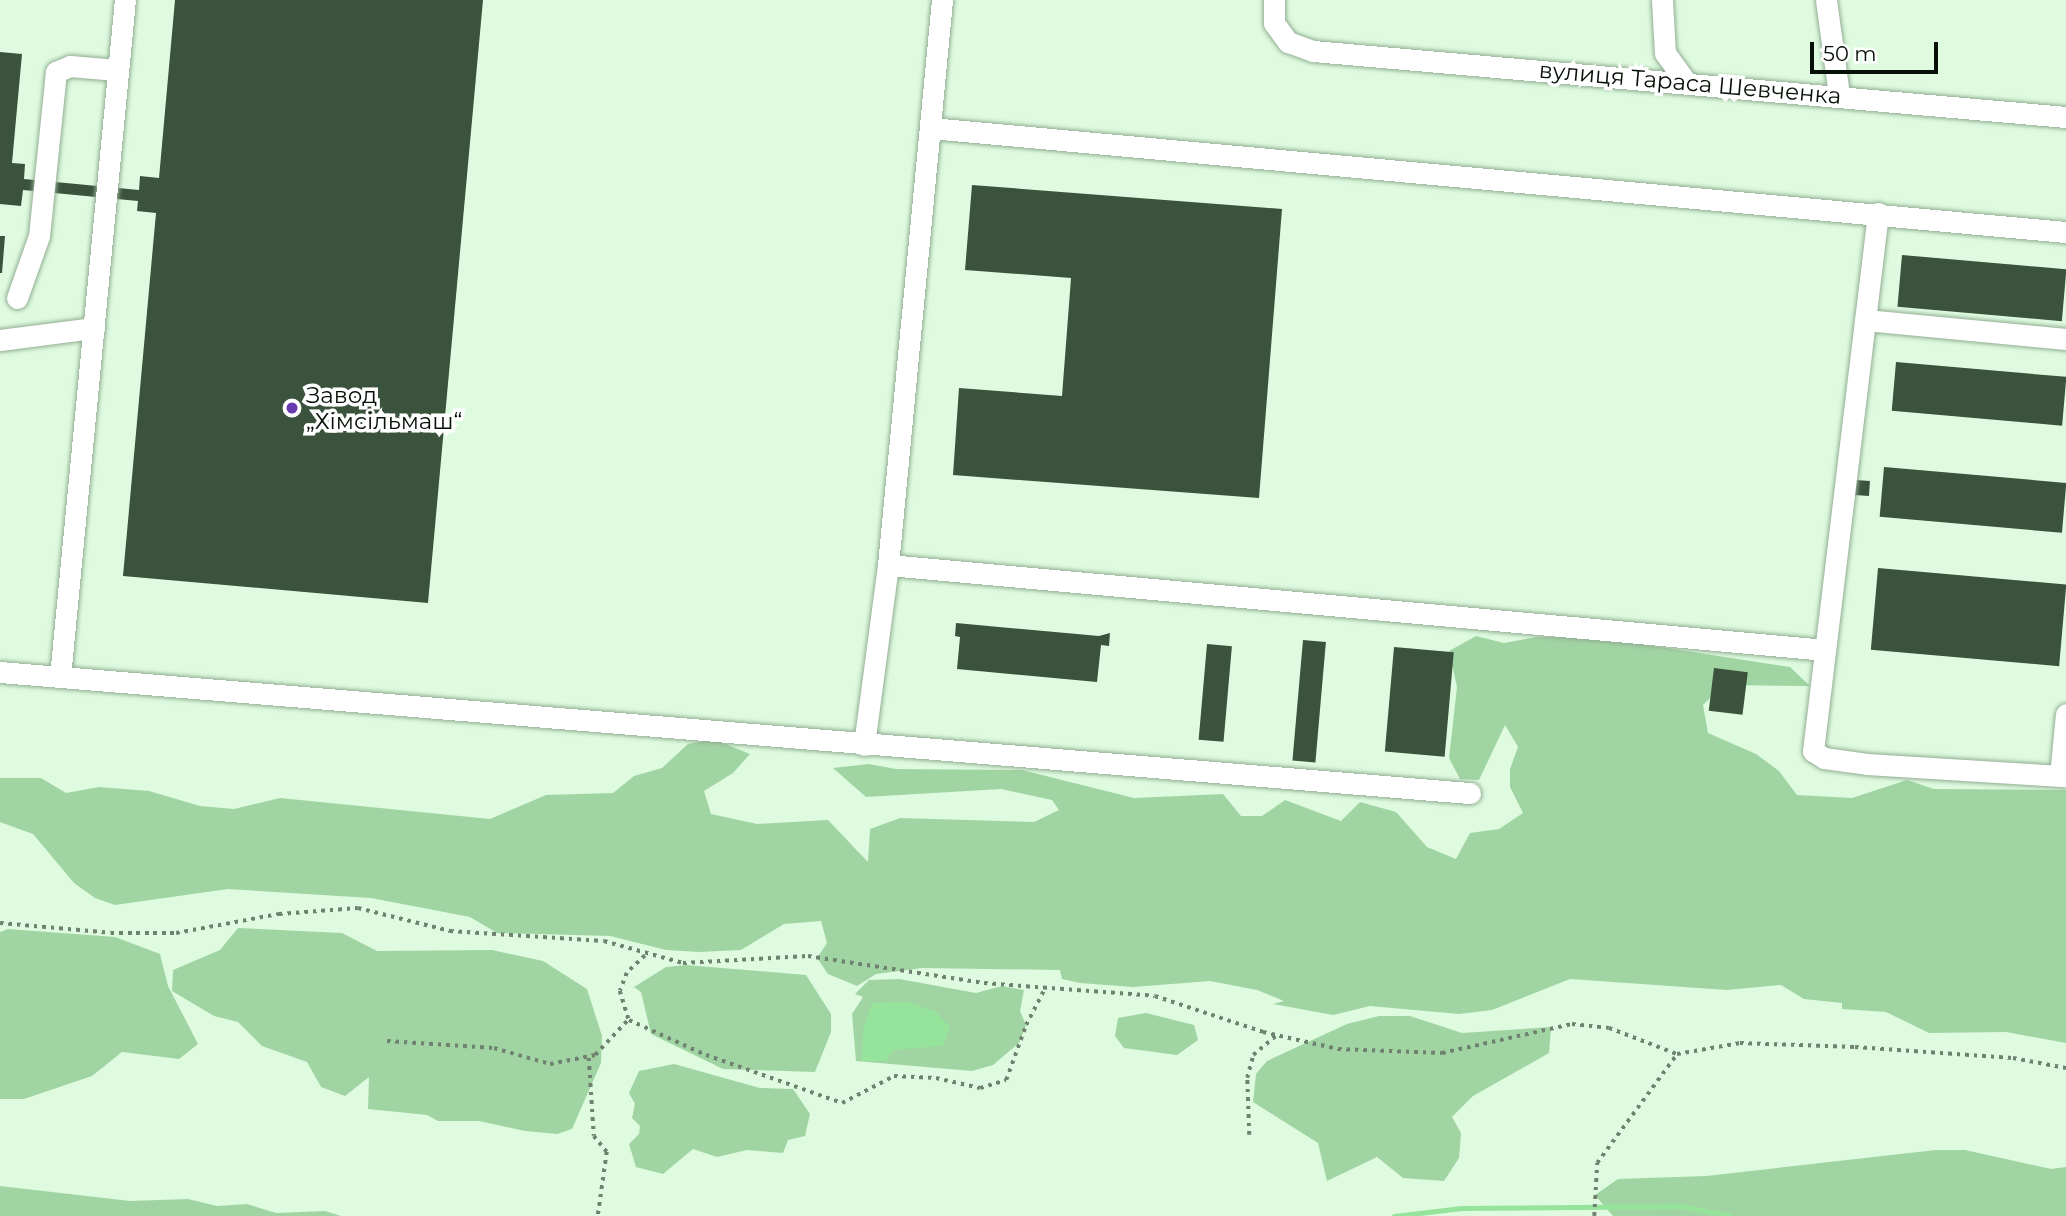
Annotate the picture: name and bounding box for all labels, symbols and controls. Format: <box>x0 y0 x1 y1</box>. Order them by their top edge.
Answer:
scale bar <box>1814 28 1942 72</box>
text: 50 m <box>1823 41 1877 66</box>
street label: вулиця Тараса Шевченка <box>1538 56 1842 110</box>
place label: Завод „Хімсільмаш“ <box>306 381 462 435</box>
marker: Завод „Хімсільмаш“ <box>284 400 300 416</box>

